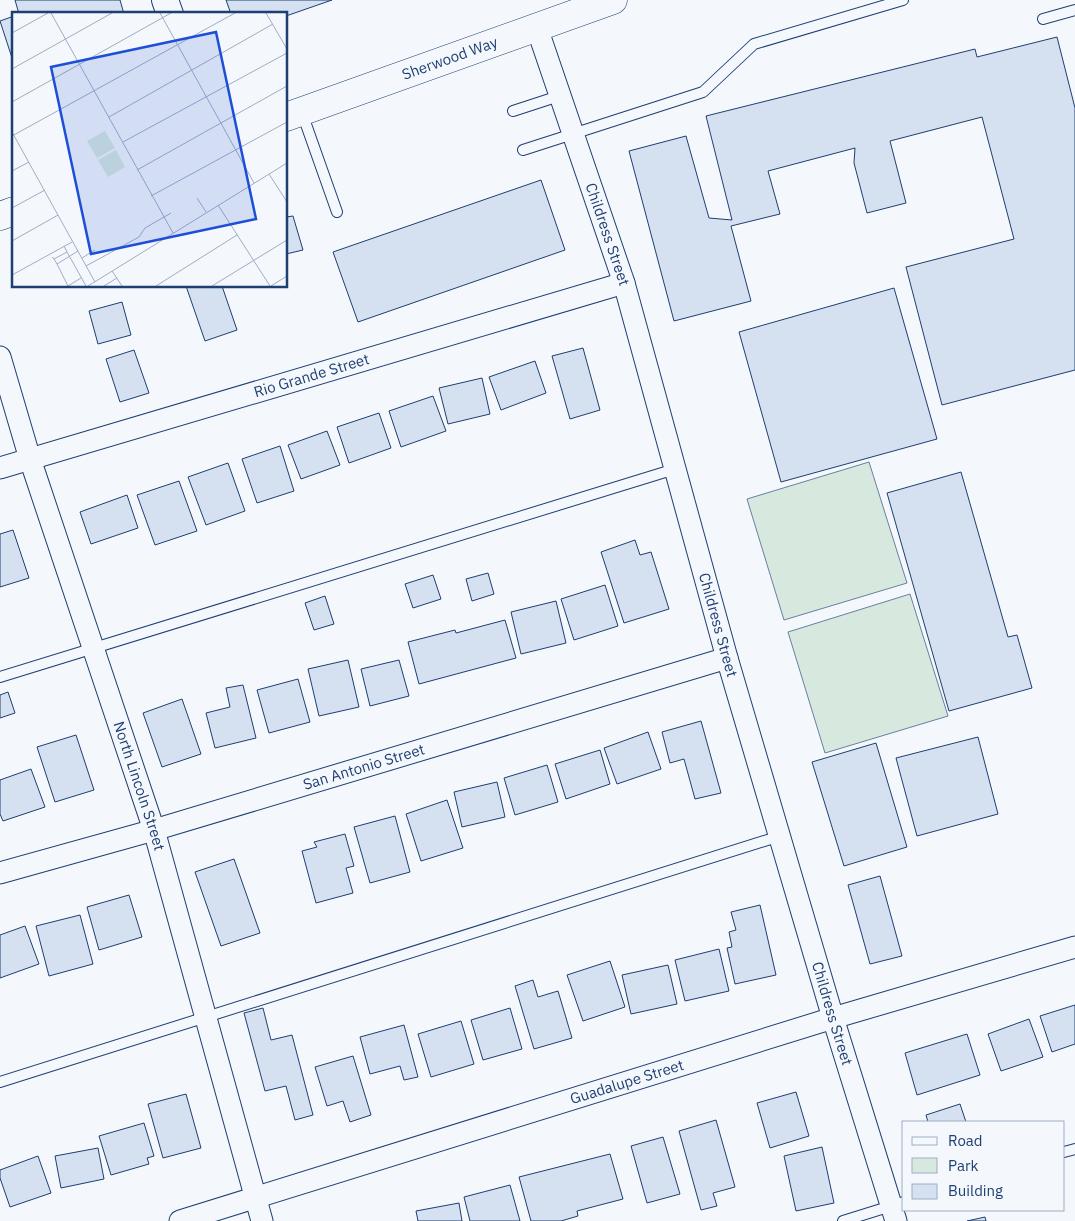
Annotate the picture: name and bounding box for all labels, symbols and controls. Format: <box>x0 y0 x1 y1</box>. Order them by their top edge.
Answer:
inset map <box>12 12 288 288</box>
street label: Sherwood Way <box>399 32 501 84</box>
street label: Childress Street <box>582 180 634 288</box>
street label: Rio Grande Street <box>251 349 371 401</box>
street label: Childress Street <box>695 570 742 679</box>
street label: North Lincoln Street <box>109 719 169 853</box>
street label: San Antonio Street <box>301 739 427 794</box>
street label: Childress Street <box>808 959 857 1068</box>
street label: Guadalupe Street <box>568 1055 686 1108</box>
legend <box>902 1121 1065 1211</box>
text: Road <box>948 1131 983 1150</box>
text: Park <box>948 1156 978 1175</box>
text: Building <box>948 1181 1003 1200</box>

